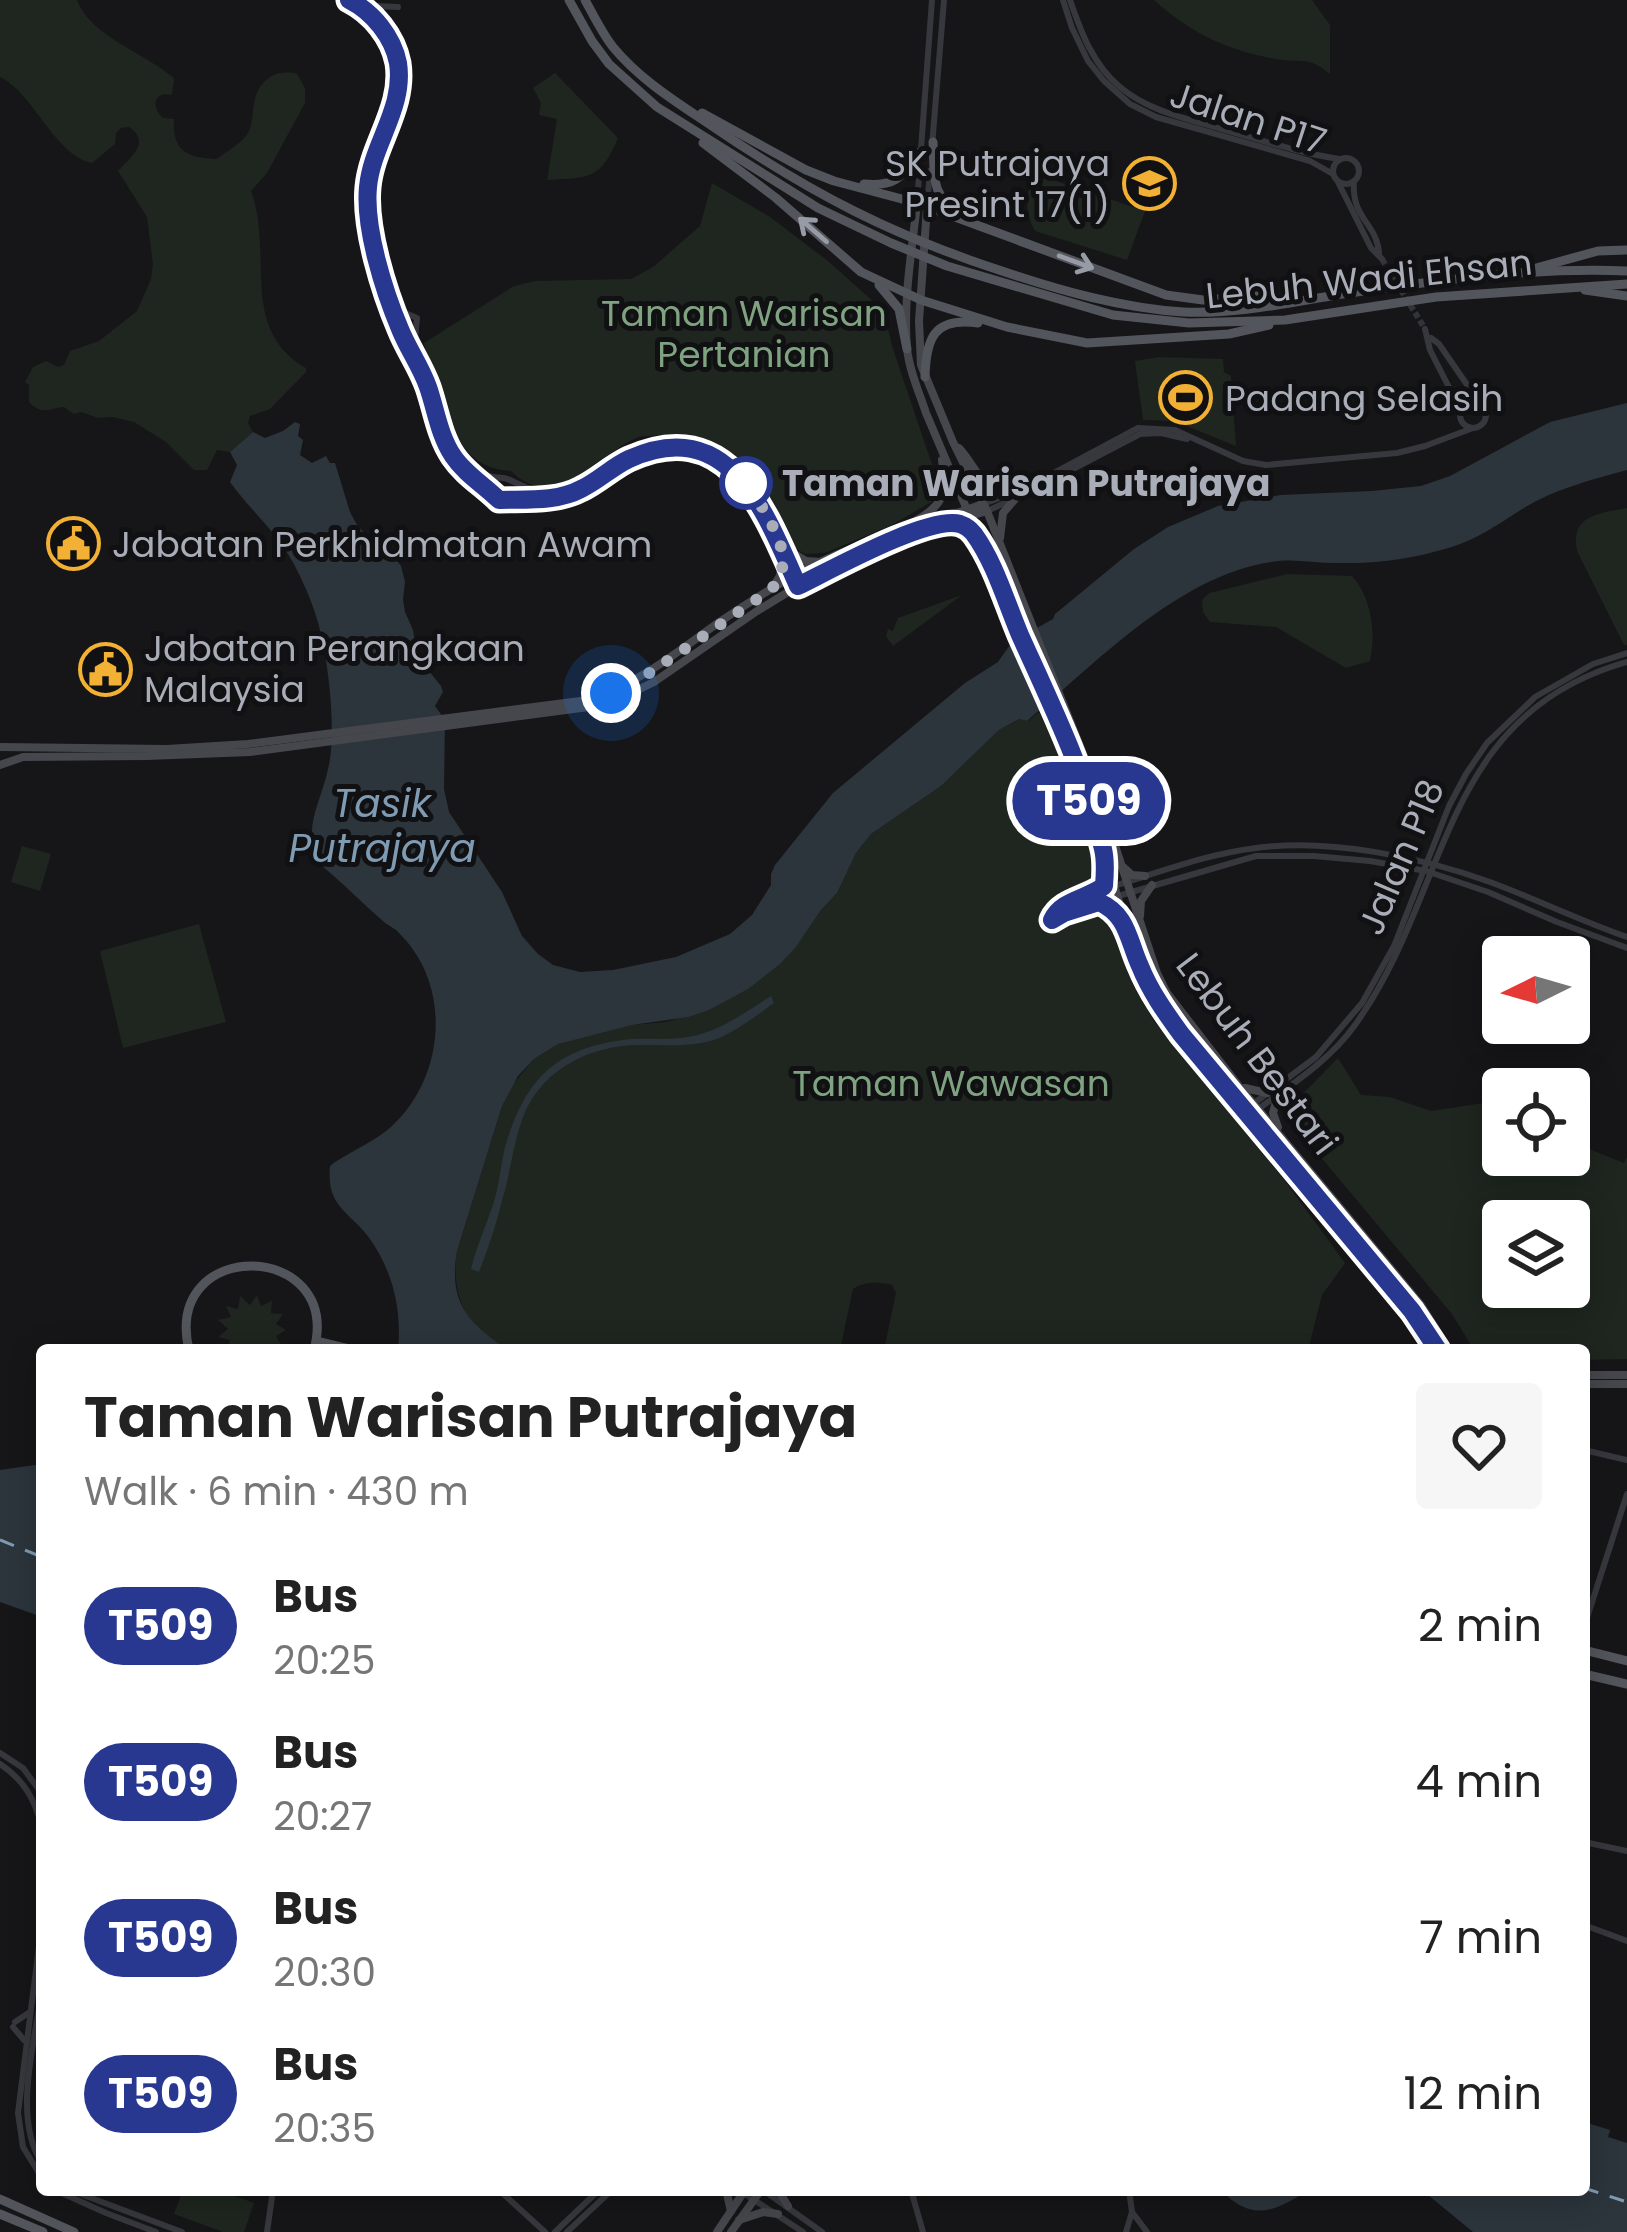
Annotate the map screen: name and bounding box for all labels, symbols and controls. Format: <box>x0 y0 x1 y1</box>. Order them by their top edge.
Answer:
street label: Jalan P17 <box>1163 69 1333 167</box>
place label: SK Putrajaya Presint 17(1) <box>885 138 1110 230</box>
school or university icon: SK Putrajaya Presint 17(1) <box>1121 156 1177 212</box>
one-way arrow <box>798 217 829 244</box>
street label: Lebuh Wadi Ehsan <box>1203 237 1535 321</box>
one-way arrow <box>1057 253 1094 275</box>
park label: Taman Warisan Pertanian <box>601 288 887 380</box>
sports icon: Padang Selasih <box>1158 370 1214 426</box>
place label: Padang Selasih <box>1225 373 1503 424</box>
marker: Taman Warisan Putrajaya <box>721 458 771 508</box>
place label: Taman Warisan Putrajaya <box>782 458 1270 509</box>
public building icon: Jabatan Perkhidmatan Awam <box>45 516 101 572</box>
place label: Jabatan Perkhidmatan Awam <box>112 519 652 570</box>
place label: Jabatan Perangkaan Malaysia <box>144 623 525 715</box>
public building icon: Jabatan Perangkaan Malaysia <box>77 641 133 697</box>
your location <box>581 663 641 723</box>
line badge: T509 <box>1005 762 1173 840</box>
text: T509 <box>1036 771 1142 830</box>
street label: Jalan P18 <box>1345 771 1457 943</box>
water label: Tasik Putrajaya <box>288 776 476 876</box>
north arrow <box>1482 936 1590 1044</box>
map controls <box>1482 936 1590 1308</box>
street label: Lebuh Bestari <box>1164 942 1350 1166</box>
park label: Taman Wawasan <box>792 1058 1110 1109</box>
button: locate <box>1482 1068 1590 1176</box>
button: layers <box>1482 1200 1590 1308</box>
text: Taman Warisan Putrajaya <box>84 1377 857 1457</box>
button: heart <box>1416 1383 1542 1509</box>
text: Walk · 6 min · 430 m <box>84 1464 469 1519</box>
text: Bus <box>273 1565 358 1628</box>
text: 2 min <box>1418 1594 1542 1657</box>
text: T509 <box>108 1596 213 1655</box>
text: 20:25 <box>273 1633 376 1688</box>
text: Bus <box>273 1721 358 1784</box>
text: 4 min <box>1415 1750 1542 1813</box>
text: T509 <box>108 1752 213 1811</box>
text: 20:27 <box>273 1789 372 1844</box>
text: Bus <box>273 1877 358 1940</box>
text: 7 min <box>1419 1906 1542 1969</box>
text: T509 <box>108 1908 213 1967</box>
text: 20:30 <box>273 1945 376 2000</box>
text: Bus <box>273 2033 358 2096</box>
text: 12 min <box>1403 2062 1542 2125</box>
text: T509 <box>108 2064 213 2123</box>
text: 20:35 <box>273 2101 376 2156</box>

